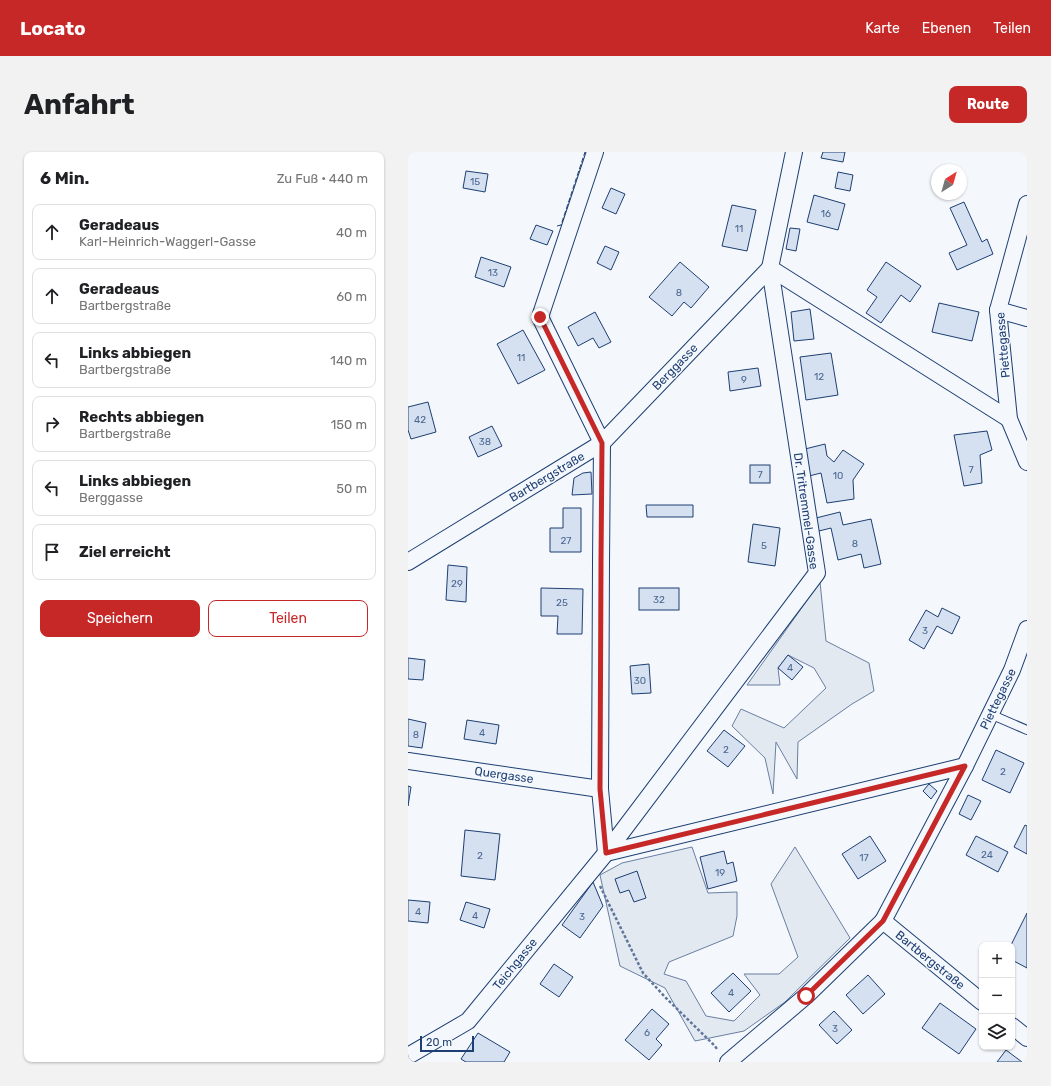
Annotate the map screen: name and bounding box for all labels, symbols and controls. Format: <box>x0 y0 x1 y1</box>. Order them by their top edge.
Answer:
text: Locato <box>20 17 86 40</box>
text: Karte <box>865 20 900 37</box>
text: Ebenen <box>922 20 971 37</box>
text: Teilen <box>993 20 1031 37</box>
button: Route <box>949 86 1027 123</box>
text: Anfahrt <box>24 88 135 121</box>
north arrow <box>931 164 967 200</box>
text: 6 Min. <box>40 168 89 188</box>
text: Zu Fuß · 440 m <box>277 171 368 186</box>
house number: 15 <box>470 176 480 188</box>
house number: 16 <box>821 208 831 220</box>
text: Geradeaus <box>79 216 159 234</box>
icon: ahead <box>41 221 63 243</box>
house number: 11 <box>735 223 743 235</box>
text: 40 m <box>336 225 367 240</box>
text: Karl-Heinrich-Waggerl-Gasse <box>79 234 256 249</box>
house number: 13 <box>488 267 498 279</box>
text: Geradeaus <box>79 280 159 298</box>
icon: ahead <box>41 285 63 307</box>
house number: 8 <box>676 287 682 299</box>
text: 60 m <box>336 289 367 304</box>
text: Bartbergstraße <box>79 298 171 313</box>
route end <box>531 308 549 326</box>
street label: Piettegasse <box>993 311 1013 379</box>
street label: Berggasse <box>649 341 701 393</box>
text: Links abbiegen <box>79 344 191 362</box>
icon: left <box>41 349 63 371</box>
house number: 11 <box>517 352 525 364</box>
text: 140 m <box>330 353 367 368</box>
text: Bartbergstraße <box>79 362 171 377</box>
house number: 12 <box>814 371 824 383</box>
house number: 9 <box>741 374 747 386</box>
text: Rechts abbiegen <box>79 408 204 426</box>
icon: right <box>41 413 63 435</box>
house number: 42 <box>414 414 426 426</box>
text: 150 m <box>331 417 367 432</box>
text: Bartbergstraße <box>79 426 171 441</box>
house number: 38 <box>479 436 491 448</box>
street label: Bartbergstraße <box>507 449 587 505</box>
street label: Dr. Tritremmel-Gasse <box>791 452 821 571</box>
house number: 7 <box>968 464 974 476</box>
house number: 7 <box>757 469 763 481</box>
house number: 10 <box>833 470 843 482</box>
text: Links abbiegen <box>79 472 191 490</box>
icon: left <box>41 477 63 499</box>
text: 50 m <box>336 481 367 496</box>
text: Berggasse <box>79 490 143 505</box>
house number: 27 <box>561 535 572 547</box>
house number: 8 <box>852 538 858 550</box>
house number: 5 <box>761 540 767 552</box>
icon: arrive <box>41 541 63 563</box>
text: Ziel erreicht <box>79 543 171 561</box>
house number: 29 <box>451 578 463 590</box>
house number: 32 <box>653 594 665 606</box>
house number: 25 <box>556 597 568 609</box>
button: Speichern <box>40 600 200 637</box>
button: Teilen <box>208 600 368 637</box>
house number: 3 <box>922 625 928 637</box>
house number: 4 <box>787 662 793 674</box>
street label: Piettegasse <box>977 666 1019 732</box>
house number: 30 <box>634 675 646 687</box>
house number: 4 <box>479 727 485 739</box>
house number: 8 <box>413 729 419 741</box>
house number: 2 <box>723 744 729 756</box>
street label: Quergasse <box>474 764 535 786</box>
house number: 2 <box>1000 766 1006 778</box>
house number: 24 <box>981 849 993 861</box>
house number: 2 <box>477 850 483 862</box>
house number: 17 <box>859 852 869 864</box>
house number: 19 <box>715 867 725 879</box>
house number: 4 <box>415 906 421 918</box>
house number: 4 <box>472 910 478 922</box>
house number: 3 <box>579 911 585 923</box>
street label: Bartbergstraße <box>893 928 968 992</box>
street label: Teichgasse <box>490 935 540 993</box>
map controls <box>979 942 1015 1050</box>
button: + <box>979 942 1015 978</box>
button: − <box>979 978 1015 1014</box>
house number: 4 <box>728 987 734 999</box>
route start <box>797 987 815 1005</box>
button: layers <box>979 1014 1015 1050</box>
house number: 3 <box>832 1023 838 1035</box>
house number: 6 <box>644 1027 650 1039</box>
scale bar <box>420 1034 474 1053</box>
text: 20 m <box>426 1036 452 1049</box>

